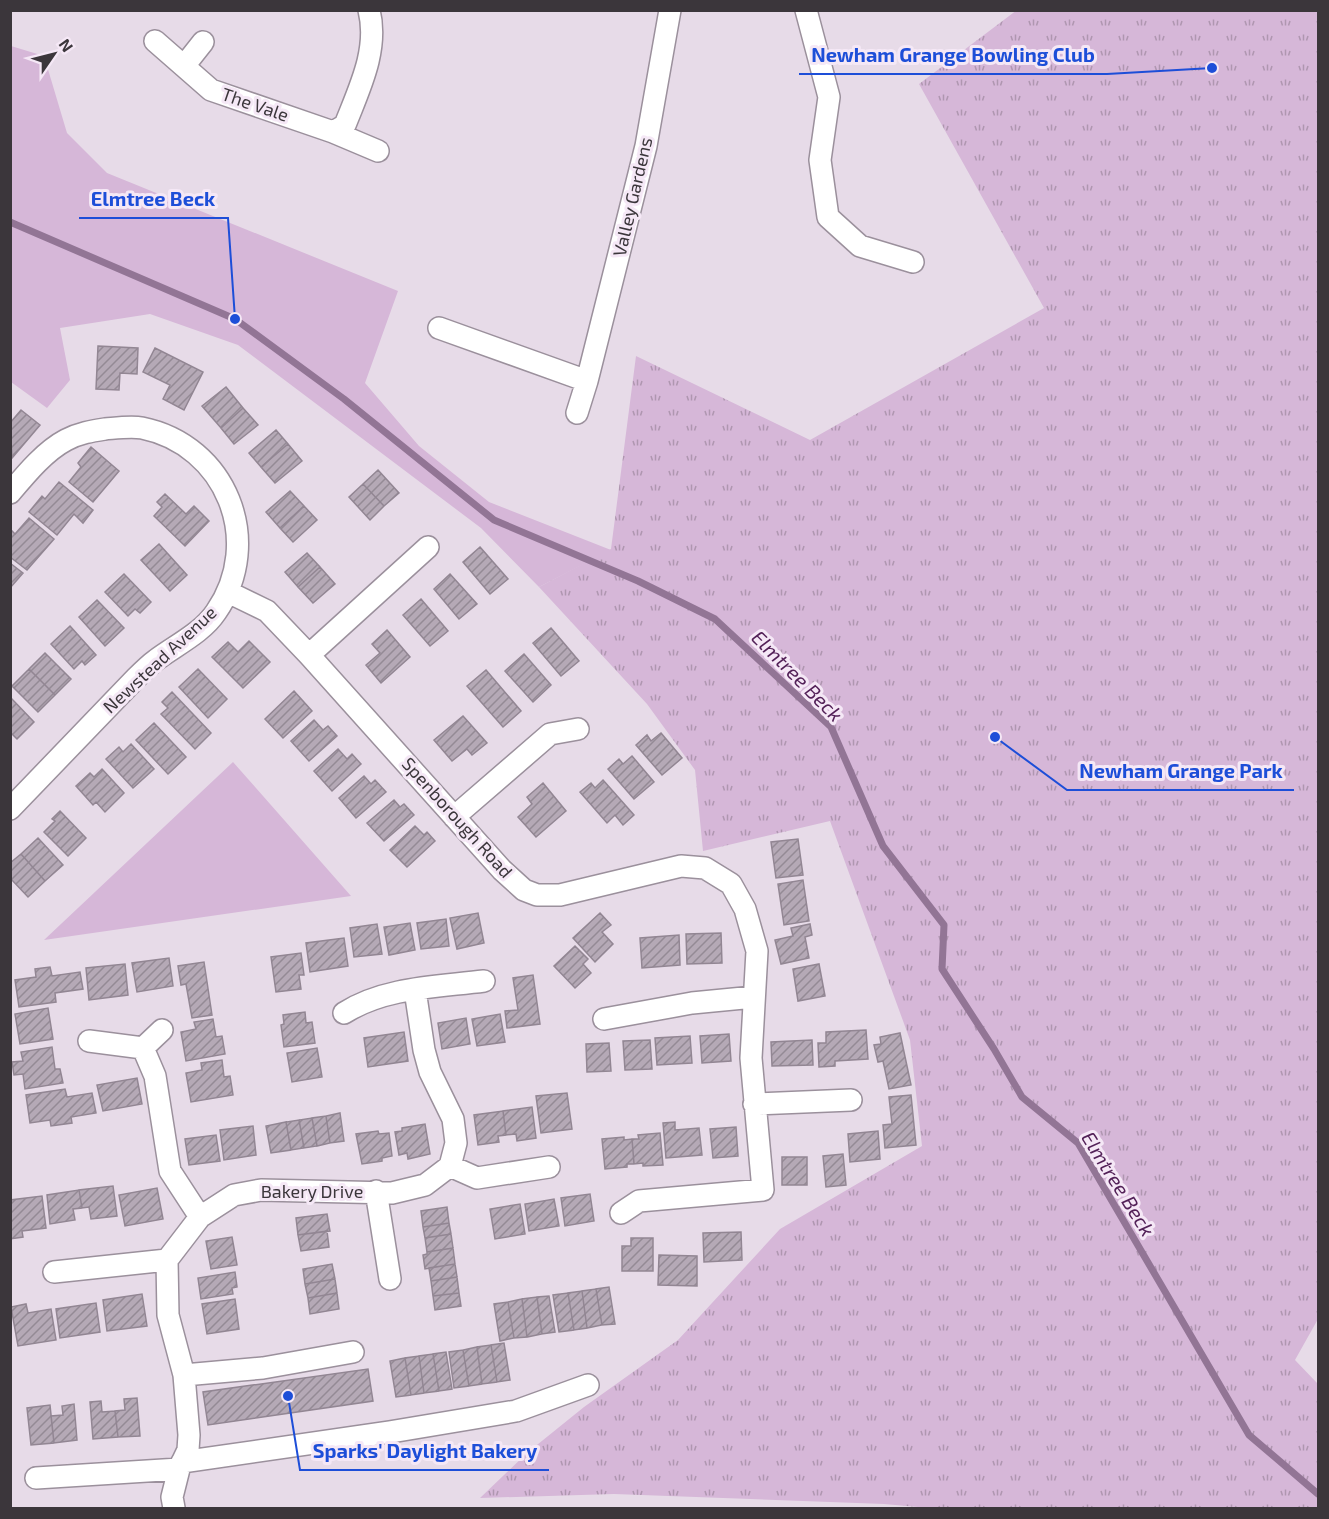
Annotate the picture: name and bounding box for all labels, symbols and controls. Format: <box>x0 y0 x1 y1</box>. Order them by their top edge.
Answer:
north arrow <box>24 24 84 84</box>
text: N <box>56 35 78 55</box>
callout: Newham Grange Bowling Club <box>799 36 1107 74</box>
text: Newham Grange Bowling Club <box>811 42 1095 66</box>
street label: The Vale <box>219 82 292 126</box>
street label: Valley Gardens <box>608 135 656 258</box>
callout: Elmtree Beck <box>79 180 228 218</box>
text: Elmtree Beck <box>91 186 216 210</box>
street label: Newstead Avenue <box>98 601 221 717</box>
water label: Elmtree Beck <box>747 625 848 726</box>
callout: Newham Grange Park <box>1067 752 1294 790</box>
street label: Spenborough Road <box>398 753 518 882</box>
text: Newham Grange Park <box>1079 758 1284 782</box>
water label: Elmtree Beck <box>1077 1127 1161 1240</box>
street label: Bakery Drive <box>261 1180 363 1202</box>
callout: Sparks' Daylight Bakery <box>300 1432 549 1470</box>
text: Sparks' Daylight Bakery <box>313 1438 538 1463</box>

